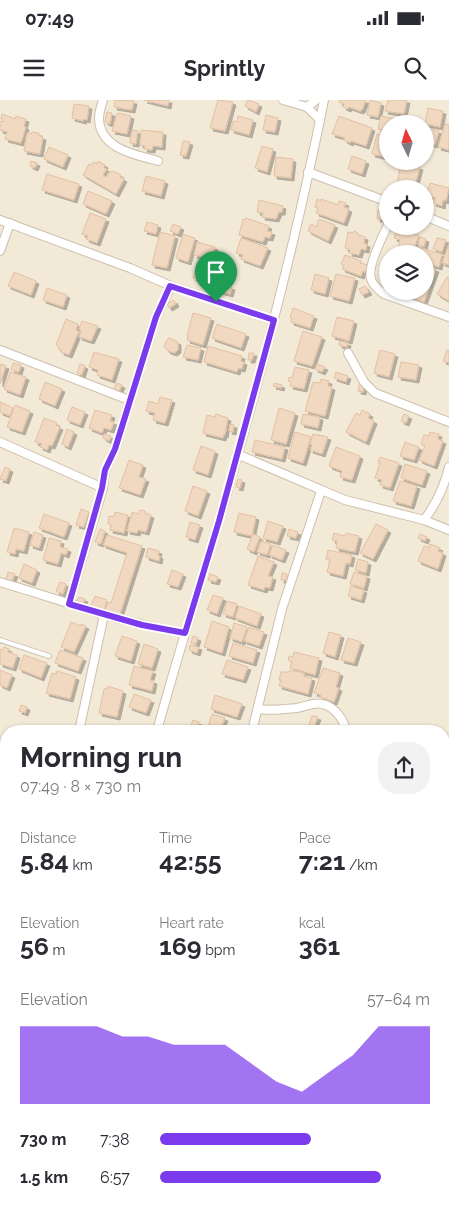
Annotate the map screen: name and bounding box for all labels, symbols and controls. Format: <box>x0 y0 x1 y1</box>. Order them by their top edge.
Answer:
text: 07:49 <box>25 7 74 29</box>
icon: menu <box>20 54 48 82</box>
icon: search <box>401 54 429 82</box>
text: Sprintly <box>184 55 265 81</box>
north arrow <box>379 115 434 170</box>
map controls <box>379 115 434 300</box>
button: locate <box>379 180 434 235</box>
button: layers <box>379 245 434 300</box>
pin <box>195 251 237 302</box>
icon: arrive <box>202 258 230 286</box>
text: Morning run <box>20 741 182 774</box>
button: share <box>378 742 430 794</box>
text: 07:49 · 8 × 730 m <box>20 777 141 796</box>
text: Distance <box>20 830 76 846</box>
text: Time <box>159 830 192 846</box>
text: Pace <box>299 830 331 846</box>
text: 5.84 <box>20 846 69 876</box>
text: 42:55 <box>159 846 222 876</box>
text: 7:21 <box>299 846 345 876</box>
text: km <box>69 857 93 873</box>
text: /km <box>345 857 378 873</box>
text: Elevation <box>20 915 79 931</box>
text: Heart rate <box>159 915 224 931</box>
text: kcal <box>299 915 325 931</box>
text: 56 <box>20 931 49 961</box>
text: 169 <box>159 931 202 961</box>
text: 361 <box>299 931 340 961</box>
text: m <box>49 942 65 958</box>
text: bpm <box>202 942 235 958</box>
text: Elevation <box>20 990 88 1009</box>
text: 57–64 m <box>367 990 430 1009</box>
text: 730 m <box>20 1130 66 1149</box>
text: 7:38 <box>100 1130 130 1149</box>
text: 1.5 km <box>20 1168 68 1187</box>
text: 6:57 <box>100 1168 130 1187</box>

